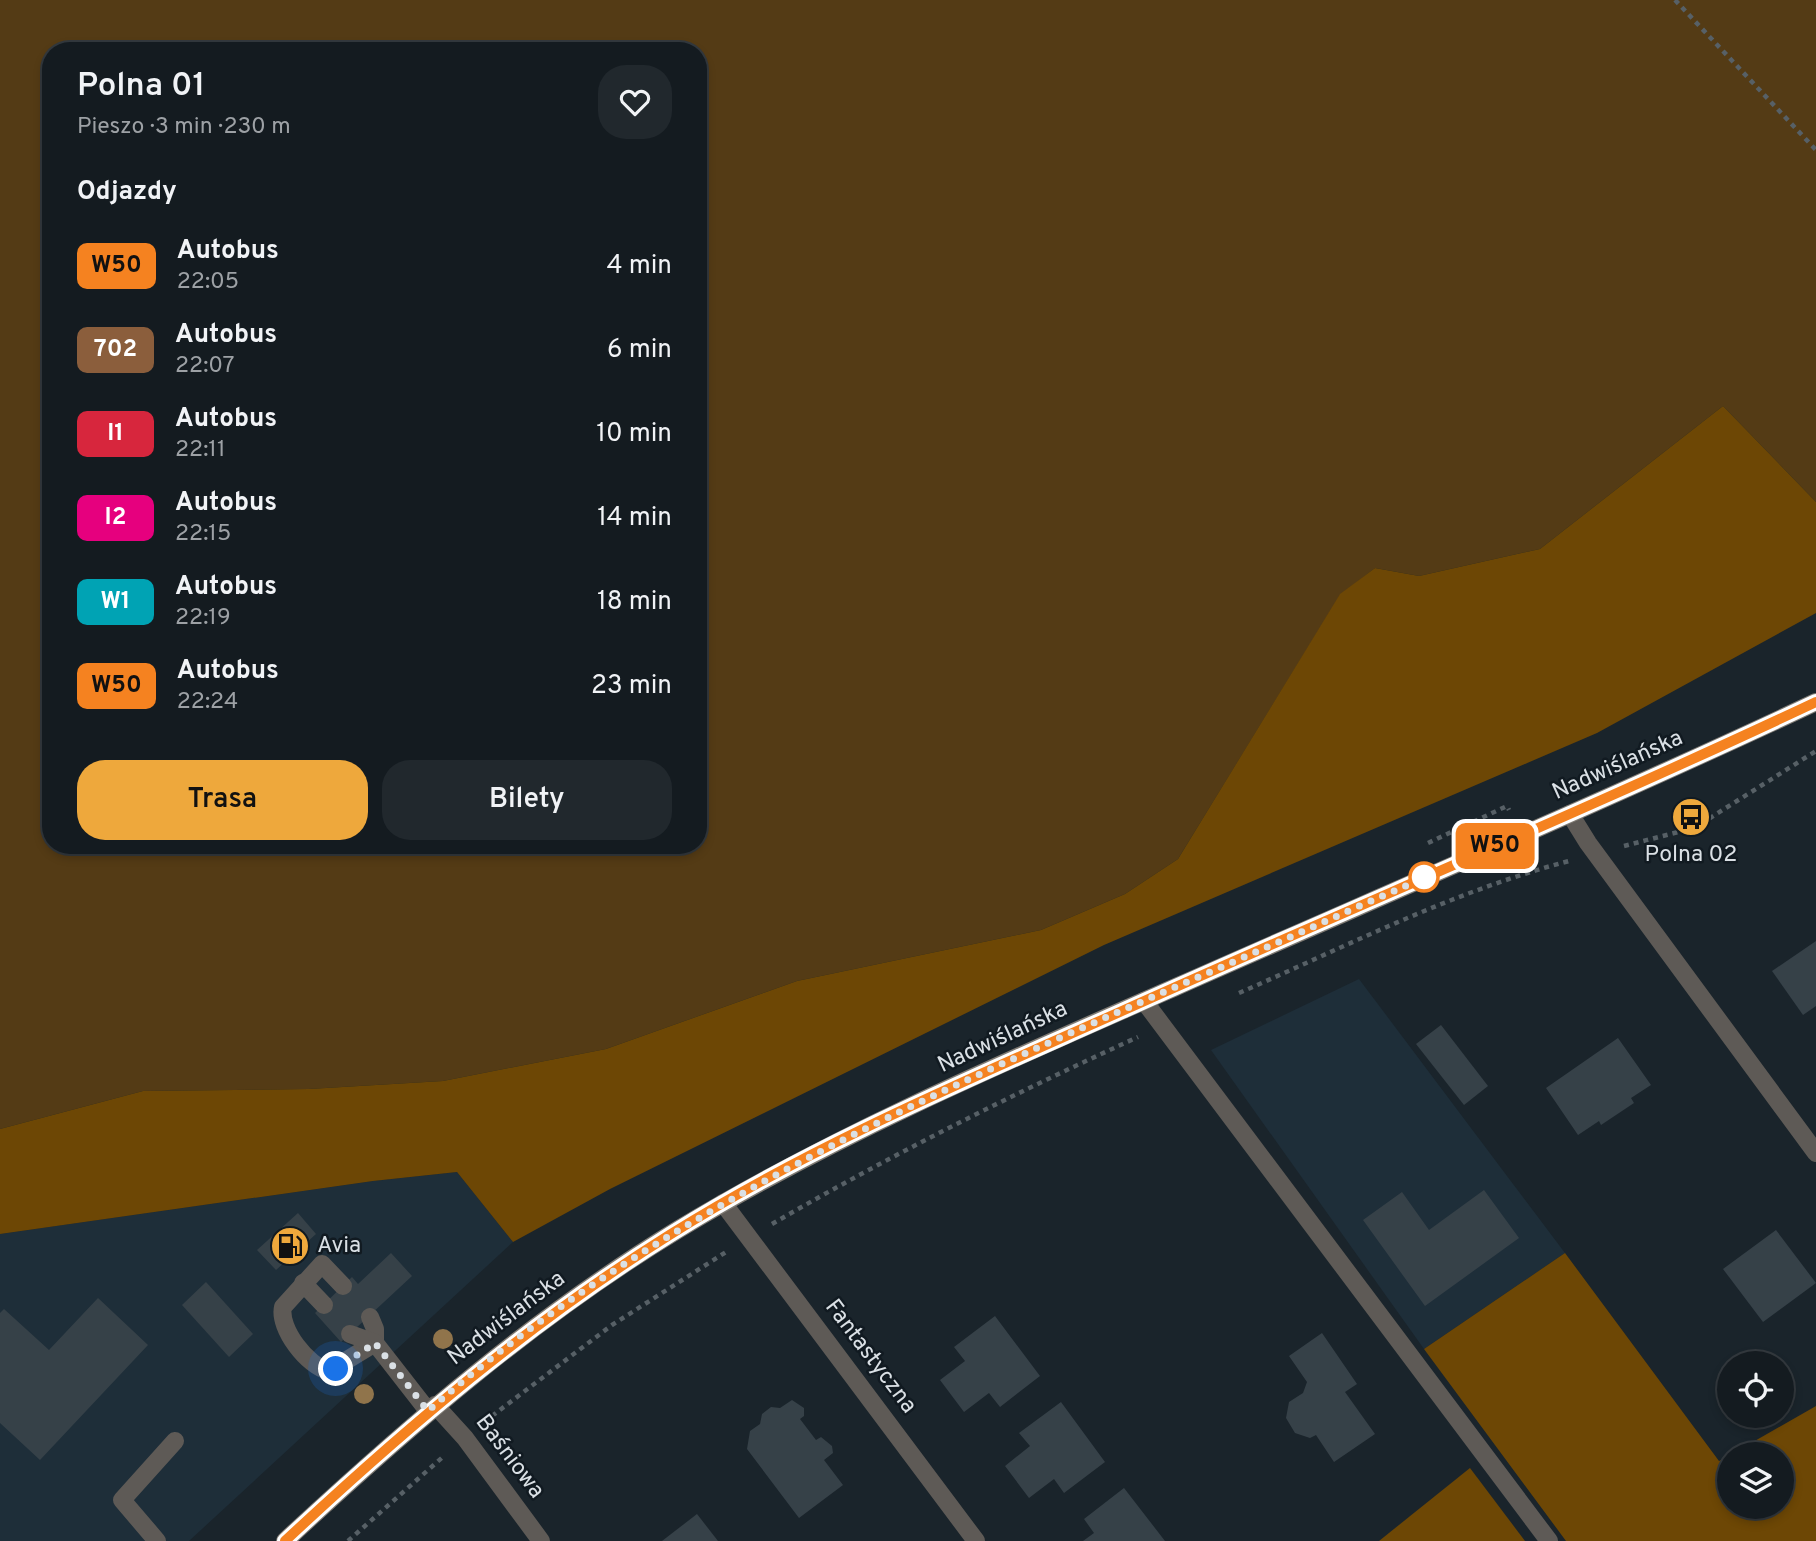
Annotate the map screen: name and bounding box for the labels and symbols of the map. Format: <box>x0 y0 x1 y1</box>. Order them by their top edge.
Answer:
street label: Nadwiślańska <box>1548 724 1688 808</box>
bus stop icon: Polna 02 <box>1670 796 1712 838</box>
line badge: W50 <box>1455 823 1535 869</box>
place label: Polna 02 <box>1645 841 1737 870</box>
unlabelled marker <box>1409 862 1439 892</box>
street label: Nadwiślańska <box>933 995 1073 1081</box>
fuel station icon: Avia <box>269 1225 311 1267</box>
place label: Avia <box>317 1232 361 1261</box>
street label: Nadwiślańska <box>442 1265 572 1373</box>
street label: Fantastyczna <box>818 1294 922 1420</box>
your location <box>318 1351 353 1386</box>
street label: Baśniowa <box>468 1409 550 1505</box>

